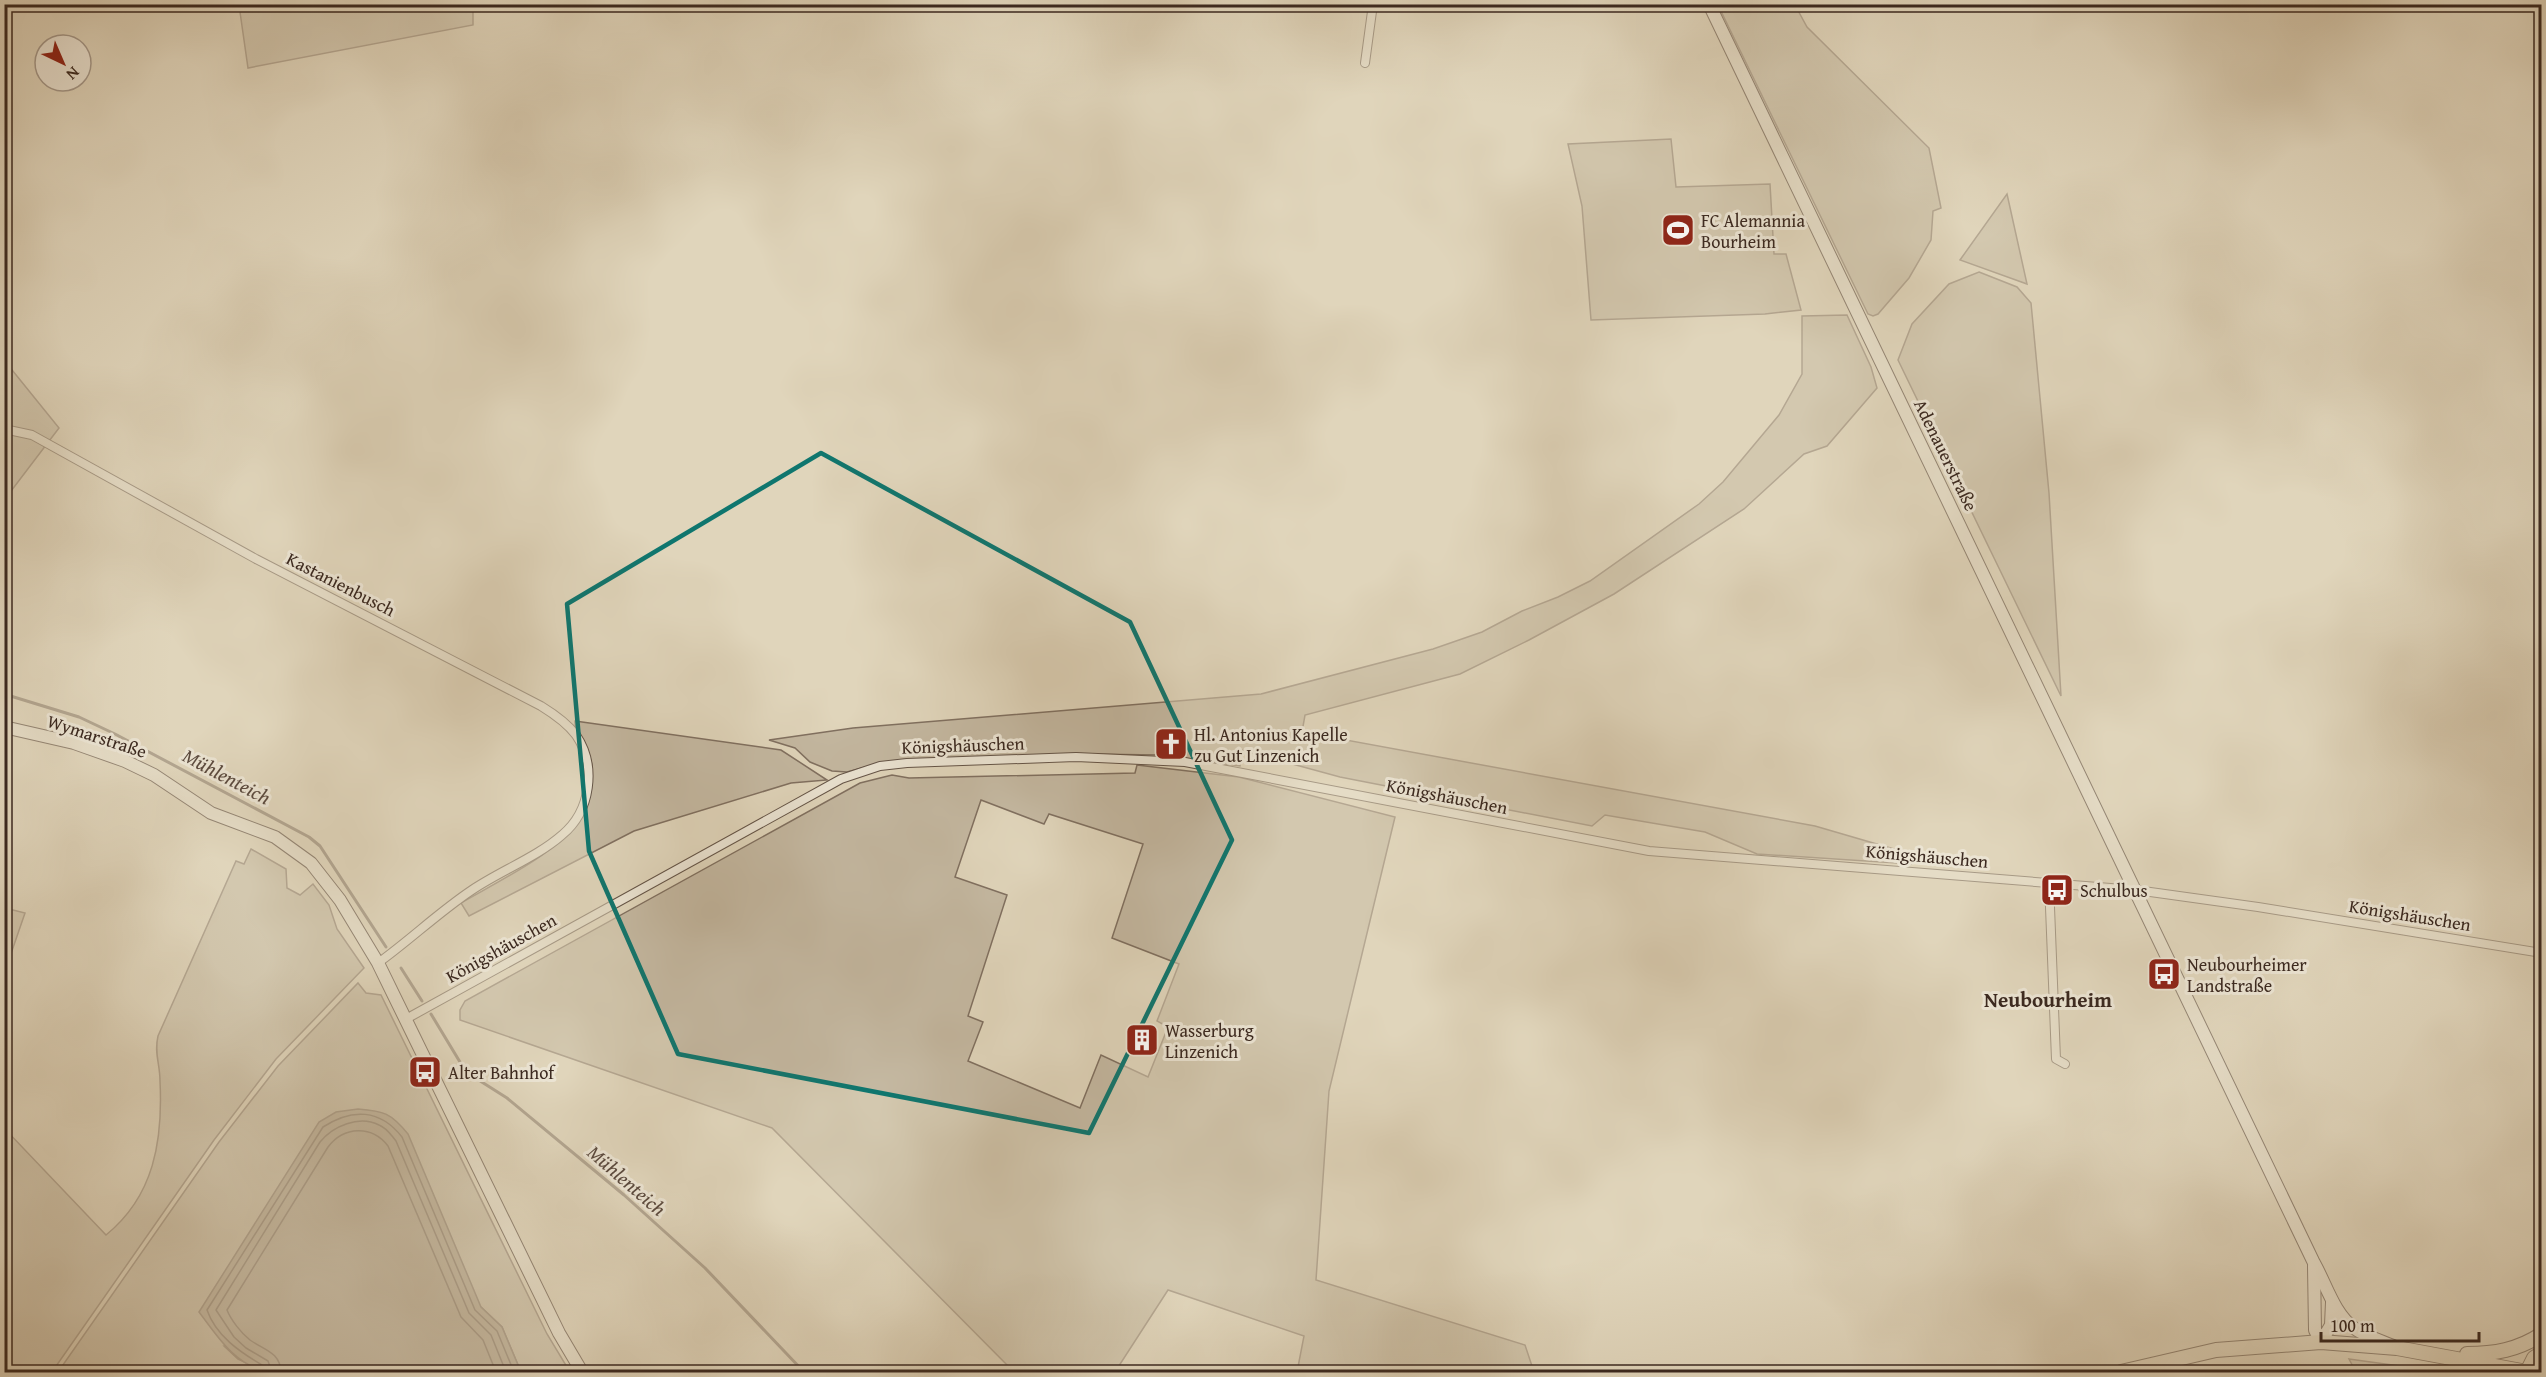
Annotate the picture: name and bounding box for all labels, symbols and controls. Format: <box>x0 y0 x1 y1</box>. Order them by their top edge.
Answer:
north arrow <box>33 33 93 93</box>
text: N <box>61 61 86 86</box>
place label: FC Alemannia Bourheim <box>1701 207 1805 255</box>
sports icon: FC Alemannia Bourheim <box>1660 212 1696 248</box>
street label: Adenauerstraße <box>1907 395 1985 515</box>
street label: Kastanienbusch <box>282 545 400 623</box>
street label: Wymarstraße <box>44 707 150 765</box>
place label: Hl. Antonius Kapelle zu Gut Linzenich <box>1194 721 1348 769</box>
church icon: Hl. Antonius Kapelle zu Gut Linzenich <box>1153 726 1189 762</box>
street label: Königshäuschen <box>901 729 1025 761</box>
water label: Mühlenteich <box>178 741 276 811</box>
street label: Königshäuschen <box>1384 771 1510 821</box>
street label: Königshäuschen <box>1865 837 1989 875</box>
bus stop icon: Schulbus <box>2039 872 2075 908</box>
place label: Schulbus <box>2080 877 2148 904</box>
street label: Königshäuschen <box>2347 892 2473 938</box>
street label: Königshäuschen <box>441 906 561 990</box>
place label: Neubourheimer Landstraße <box>2187 951 2307 999</box>
bus stop icon: Neubourheimer Landstraße <box>2146 956 2182 992</box>
district label: Neubourheim <box>1984 984 2112 1015</box>
place label: Wasserburg Linzenich <box>1165 1017 1254 1065</box>
building icon: Wasserburg Linzenich <box>1124 1022 1160 1058</box>
bus stop icon: Alter Bahnhof <box>407 1054 443 1090</box>
place label: Alter Bahnhof <box>448 1059 556 1086</box>
water label: Mühlenteich <box>581 1138 673 1222</box>
scale bar <box>2321 1305 2478 1343</box>
text: 100 m <box>2330 1312 2375 1339</box>

